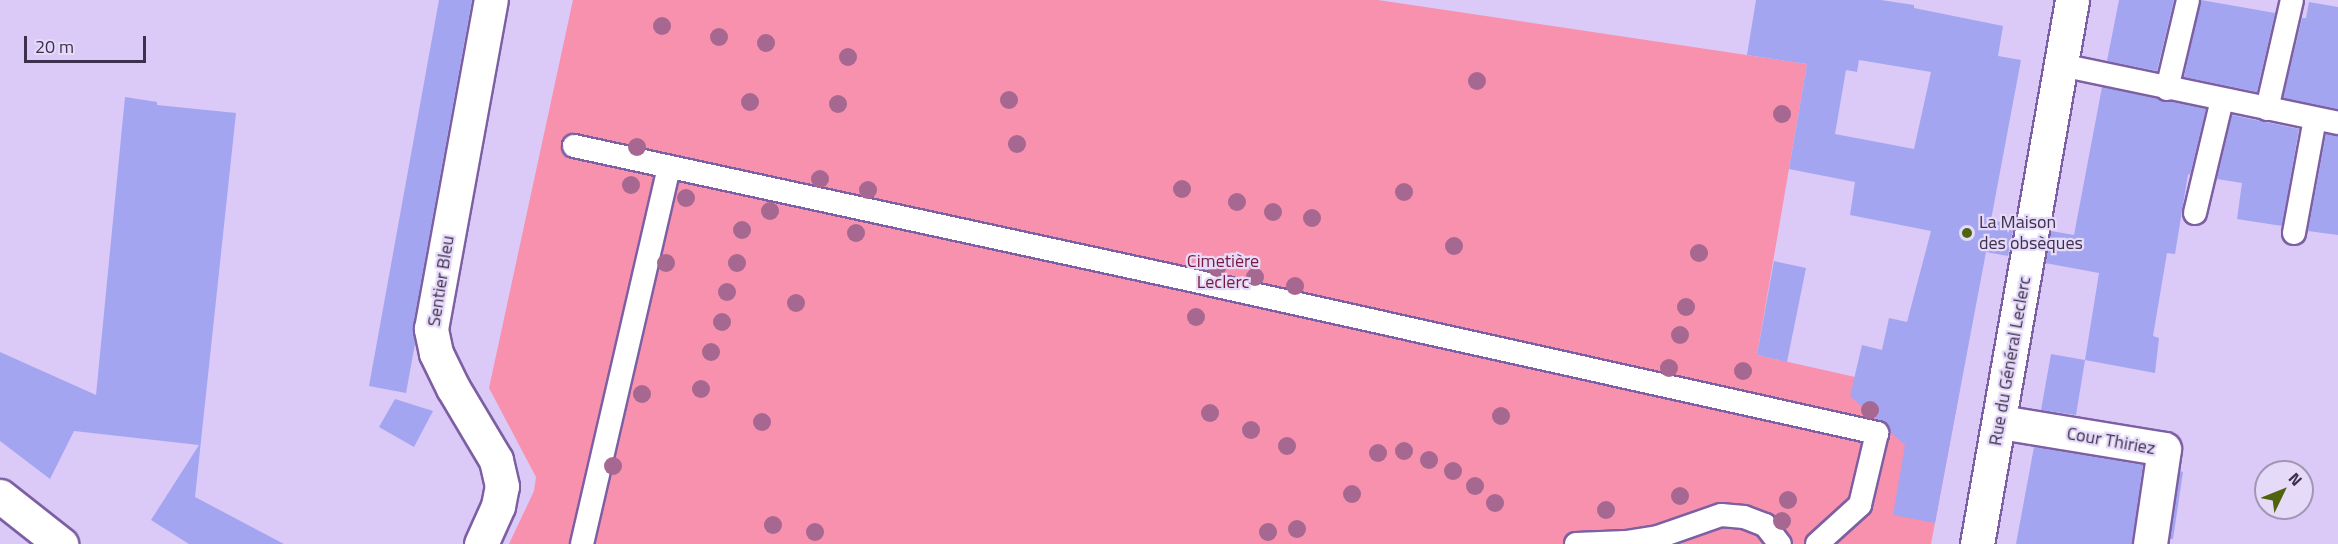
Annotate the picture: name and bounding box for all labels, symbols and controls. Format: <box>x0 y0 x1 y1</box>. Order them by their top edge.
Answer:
scale bar <box>27 24 148 62</box>
text: 20 m <box>35 33 74 60</box>
place label: La Maison des obsèques <box>1979 212 2083 254</box>
marker: La Maison des obsèques <box>1960 226 1974 240</box>
street label: Sentier Bleu <box>423 234 459 328</box>
park label: Cimetière Leclerc <box>1187 251 1259 294</box>
street label: Rue du Général Leclerc <box>1984 275 2036 447</box>
street label: Cour Thiriez <box>2065 423 2157 459</box>
north arrow <box>2254 460 2314 520</box>
text: N <box>2283 467 2308 491</box>

